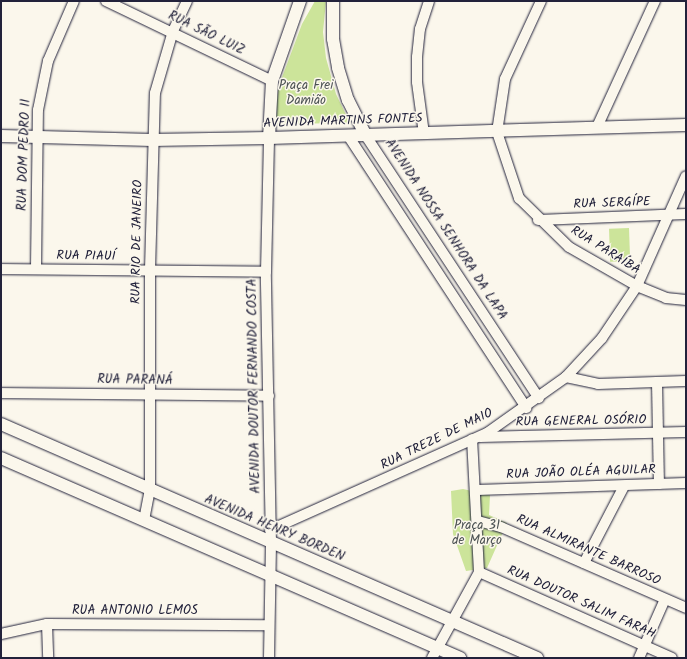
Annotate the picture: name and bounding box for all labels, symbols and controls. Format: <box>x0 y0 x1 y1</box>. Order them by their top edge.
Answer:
street label: RUA SÃO LUIZ <box>165 9 247 59</box>
park label: Praça Frei Damião <box>279 79 333 110</box>
street label: RUA DOM PEDRO II <box>15 99 35 211</box>
street label: AVENIDA MARTINS FONTES <box>263 111 423 133</box>
street label: AVENIDA NOSSA SENHORA DA LAPA <box>381 137 509 323</box>
street label: RUA RIO DE JANEIRO <box>129 180 147 304</box>
street label: RUA SERGÍPE <box>573 195 651 213</box>
street label: RUA PARAÍBA <box>567 223 643 279</box>
street label: RUA PIAUÍ <box>56 249 116 265</box>
street label: AVENIDA DOUTOR FERNANDO COSTA <box>245 278 265 494</box>
street label: RUA PARANÁ <box>97 373 173 389</box>
street label: RUA TREZE DE MAIO <box>378 406 496 474</box>
street label: RUA GENERAL OSÓRIO <box>516 413 646 431</box>
street label: RUA JOÃO OLÉA AGUILAR <box>506 463 656 483</box>
street label: AVENIDA HENRY BORDEN <box>202 492 346 566</box>
street label: RUA ALMIRANTE BARROSO <box>514 512 662 590</box>
park label: Praça 31 de Março <box>452 519 502 550</box>
street label: RUA DOUTOR SALIM FARAH <box>504 563 658 643</box>
street label: RUA ANTONIO LEMOS <box>72 603 198 619</box>

